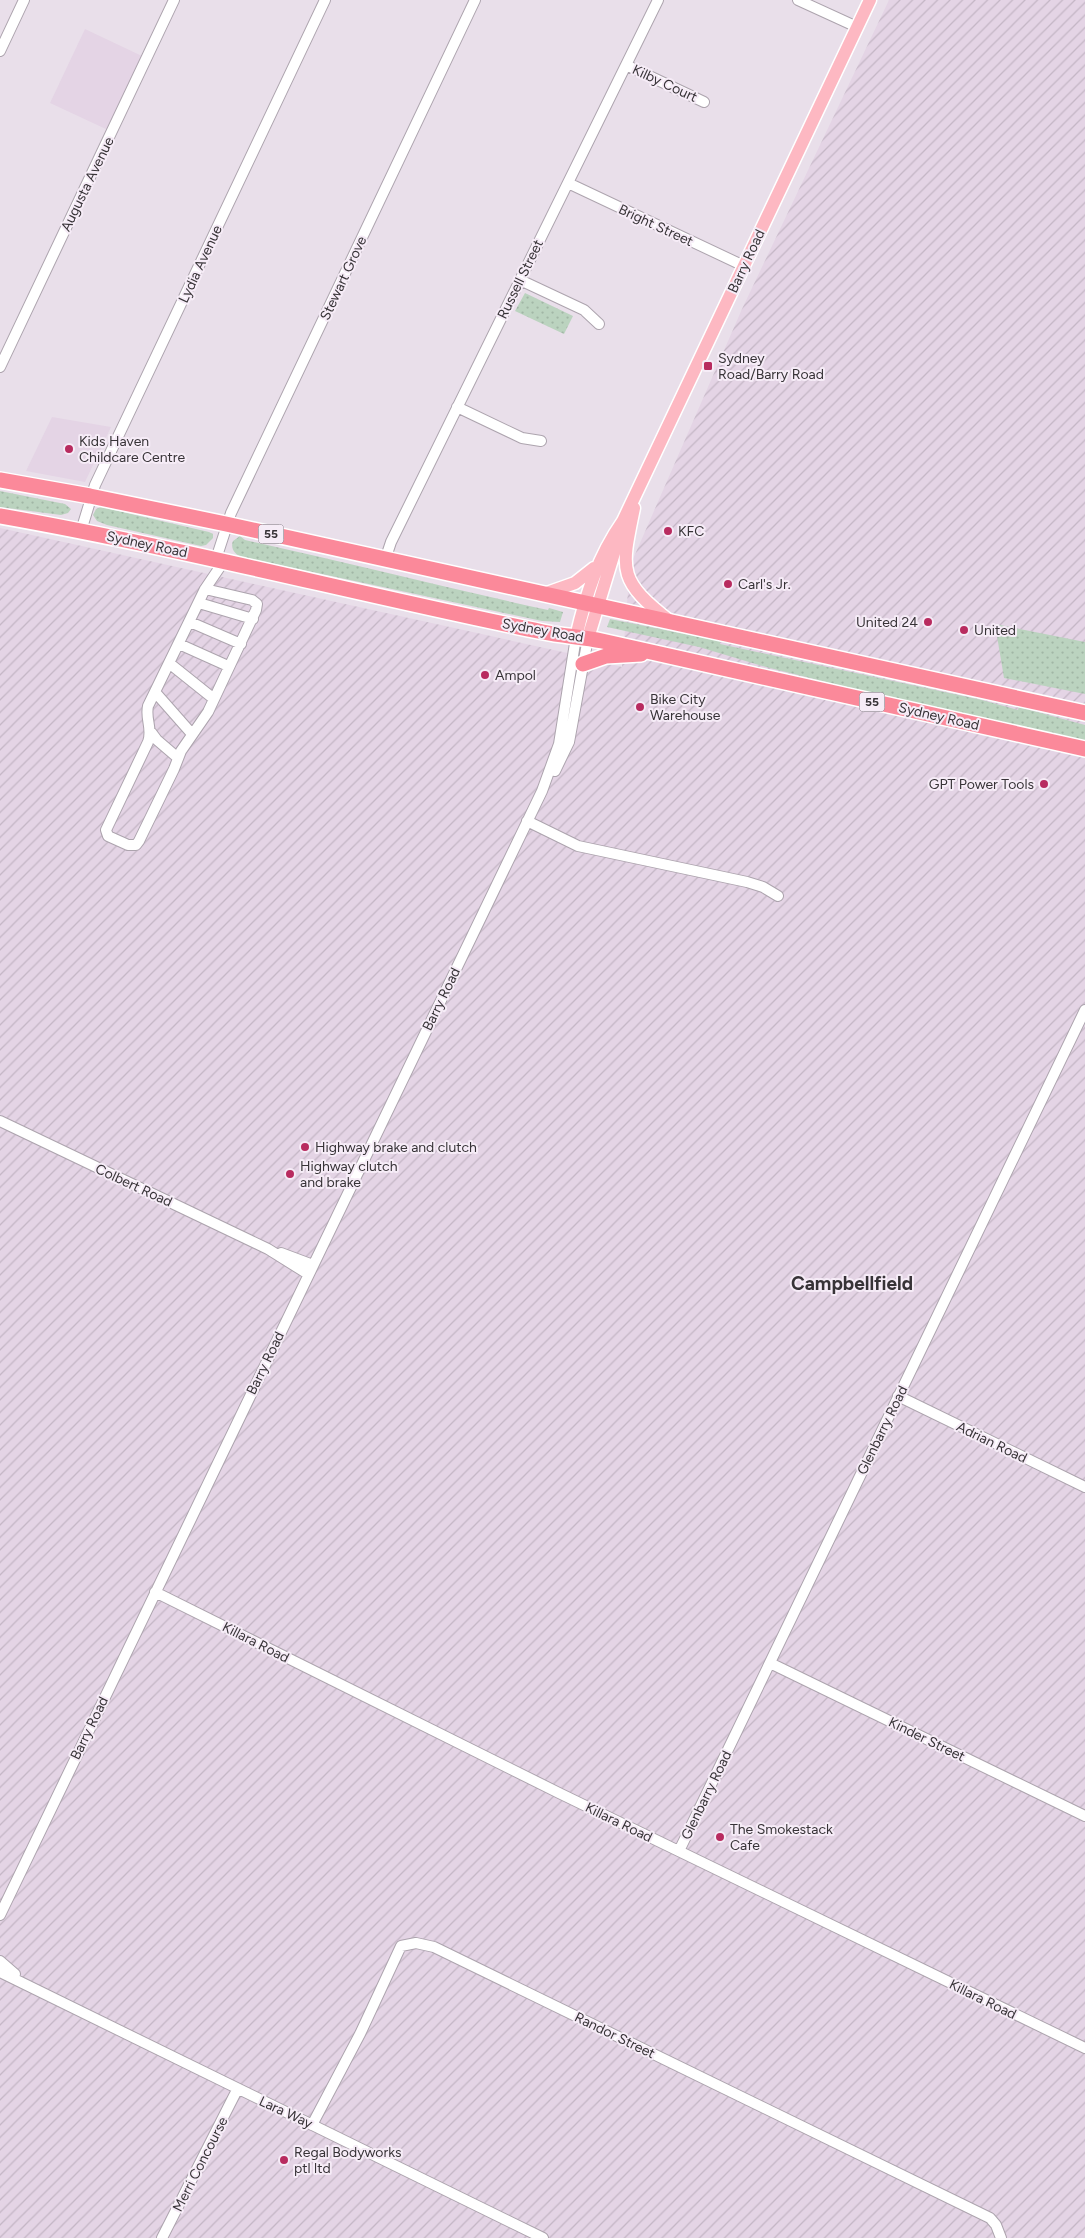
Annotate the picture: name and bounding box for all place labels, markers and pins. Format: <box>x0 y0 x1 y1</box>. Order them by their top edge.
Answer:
place label: Sydney Road/Barry Road <box>718 350 824 383</box>
marker: Sydney Road/Barry Road <box>702 360 714 372</box>
place label: Kids Haven Childcare Centre <box>79 433 186 466</box>
marker: Kids Haven Childcare Centre <box>63 443 75 455</box>
place label: KFC <box>678 523 704 540</box>
marker: KFC <box>662 525 674 537</box>
place label: Carl's Jr. <box>738 576 791 593</box>
marker: Carl's Jr. <box>722 578 734 590</box>
place label: United 24 <box>856 614 918 631</box>
marker: United 24 <box>922 616 934 628</box>
place label: United <box>974 622 1016 639</box>
marker: United <box>958 624 970 636</box>
place label: Ampol <box>495 667 536 684</box>
marker: Ampol <box>479 669 491 681</box>
place label: Bike City Warehouse <box>650 691 721 724</box>
marker: Bike City Warehouse <box>634 701 646 713</box>
place label: GPT Power Tools <box>929 776 1034 793</box>
marker: GPT Power Tools <box>1038 778 1050 790</box>
place label: Highway brake and clutch <box>315 1139 477 1156</box>
marker: Highway brake and clutch <box>299 1141 311 1153</box>
place label: Highway clutch and brake <box>300 1158 398 1191</box>
marker: Highway clutch and brake <box>284 1168 296 1180</box>
place label: The Smokestack Cafe <box>730 1821 833 1854</box>
marker: The Smokestack Cafe <box>714 1831 726 1843</box>
place label: Regal Bodyworks ptl ltd <box>294 2144 402 2177</box>
marker: Regal Bodyworks ptl ltd <box>278 2154 290 2166</box>

